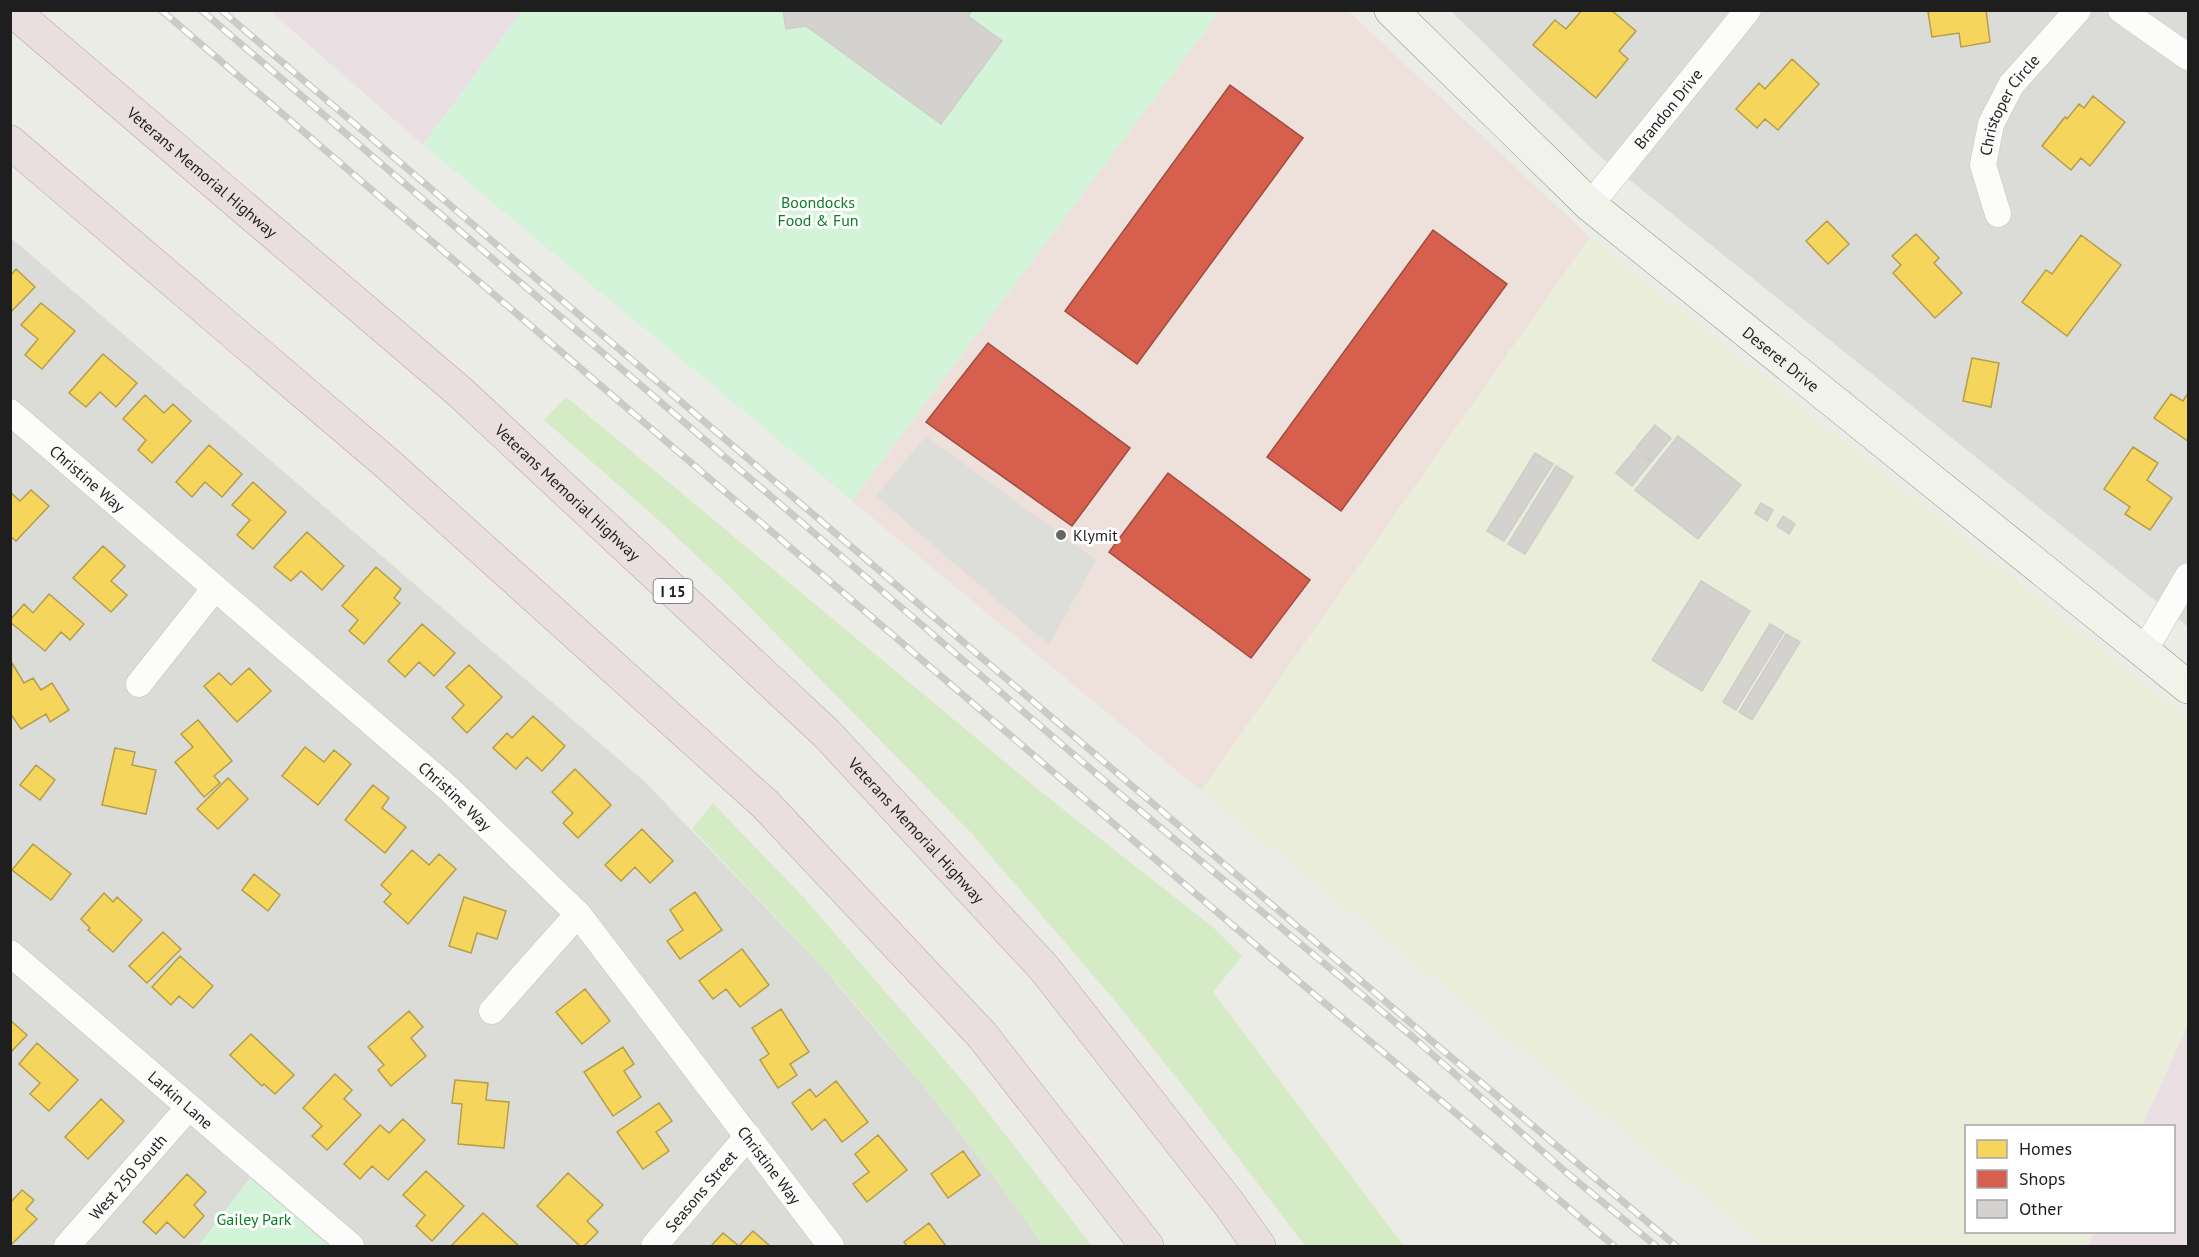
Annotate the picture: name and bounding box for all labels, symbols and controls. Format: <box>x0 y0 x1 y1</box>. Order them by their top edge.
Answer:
street label: Christoper Circle <box>1975 50 2044 157</box>
street label: Brandon Drive <box>1630 64 1707 153</box>
street label: Veterans Memorial Highway <box>122 102 282 242</box>
park label: Boondocks Food & Fun <box>777 192 859 230</box>
street label: Deseret Drive <box>1739 322 1823 396</box>
street label: Veterans Memorial Highway <box>490 419 645 565</box>
street label: Christine Way <box>46 441 130 517</box>
place label: Klymit <box>1073 525 1118 545</box>
marker: Klymit <box>1054 528 1068 542</box>
road number: I 15 <box>654 579 692 603</box>
street label: Veterans Memorial Highway <box>843 753 989 908</box>
street label: Christine Way <box>414 757 496 835</box>
street label: Larkin Lane <box>144 1066 217 1133</box>
street label: Christine Way <box>733 1122 806 1209</box>
legend <box>1965 1125 2175 1233</box>
street label: West 250 South <box>85 1130 171 1224</box>
text: Homes <box>2019 1137 2072 1160</box>
street label: Seasons Street <box>660 1146 741 1236</box>
text: Shops <box>2019 1167 2065 1190</box>
text: Other <box>2019 1197 2063 1220</box>
park label: Gailey Park <box>216 1209 292 1229</box>

